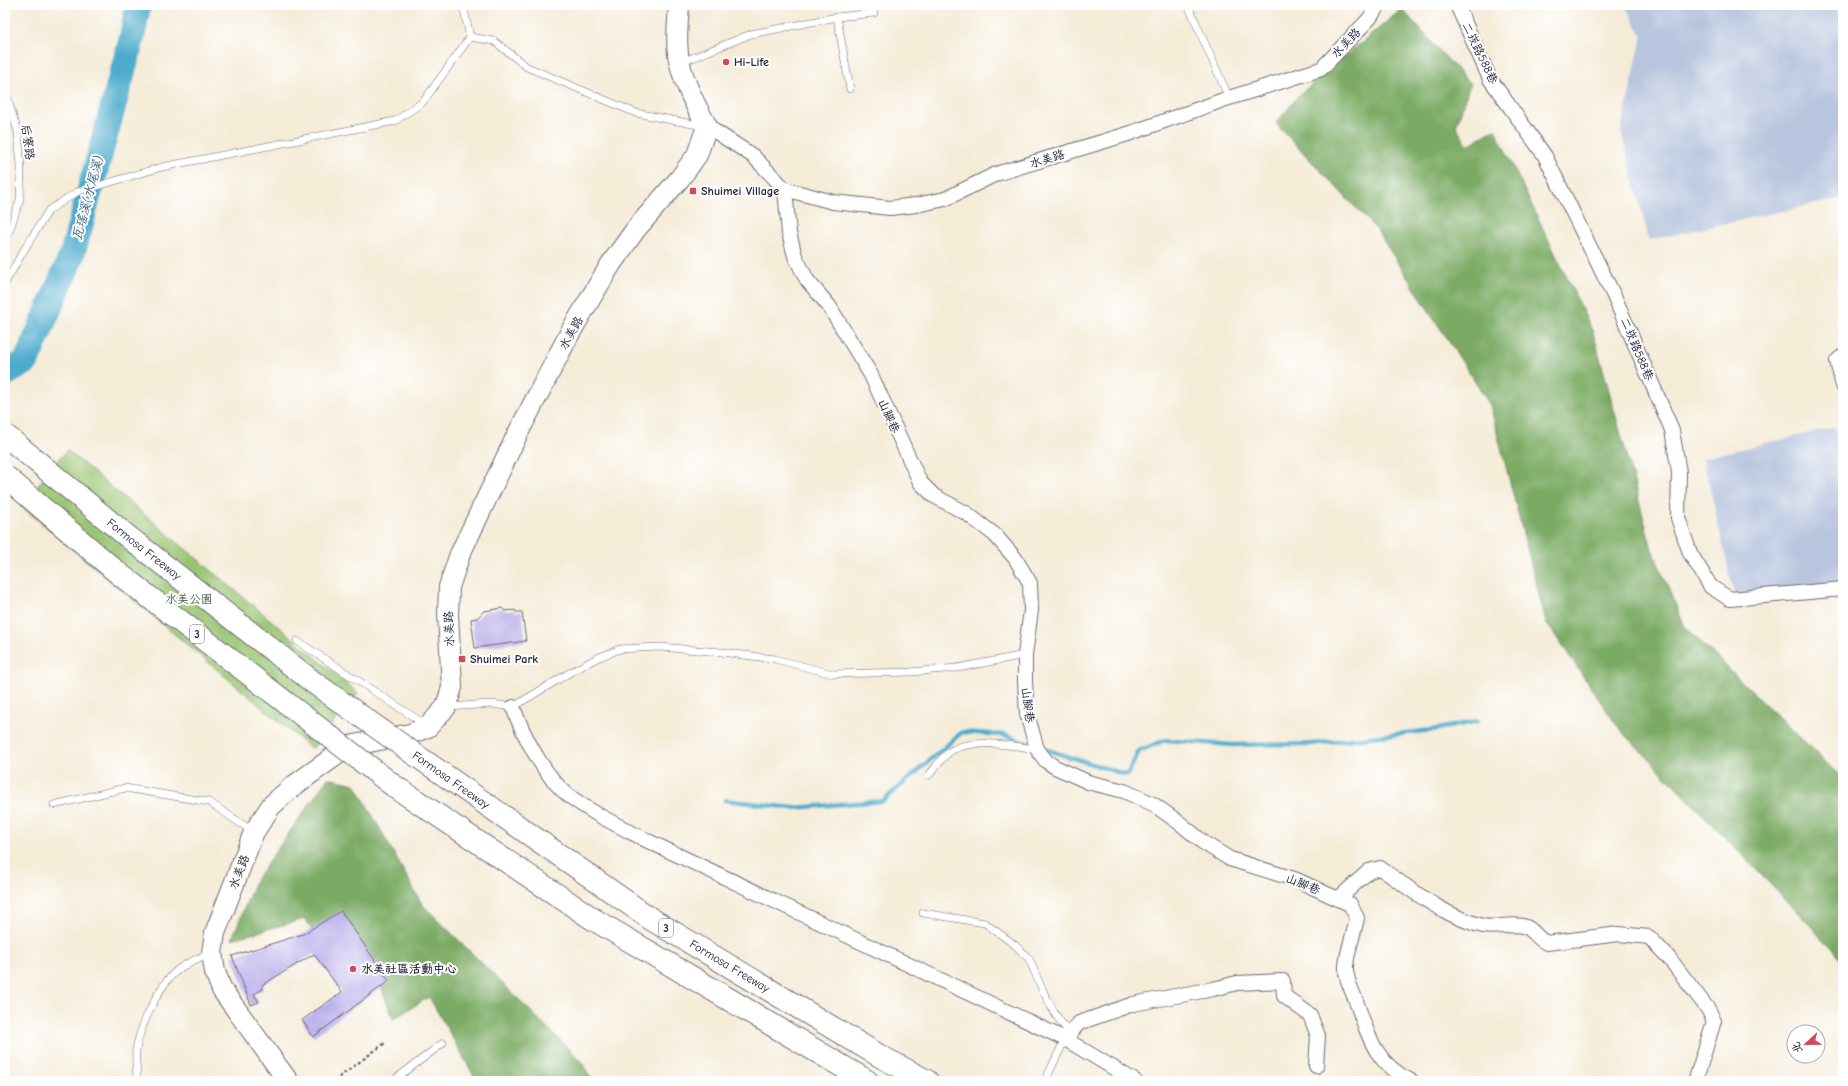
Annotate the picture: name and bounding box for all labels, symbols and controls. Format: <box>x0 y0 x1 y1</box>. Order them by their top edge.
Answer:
street label: 二崁路588巷 <box>1459 20 1501 86</box>
street label: 水美路 <box>1328 25 1364 61</box>
place label: Hi-Life <box>734 55 769 69</box>
marker: Hi-Life <box>721 57 731 67</box>
street label: 后寮路 <box>19 123 37 161</box>
street label: 水美路 <box>1028 147 1066 171</box>
water label: 瓦瑤溪(水尾溪) <box>69 154 106 242</box>
place label: Shuimei Village <box>701 184 779 198</box>
marker: Shuimei Village <box>688 186 698 196</box>
street label: 水美路 <box>556 314 586 352</box>
street label: 二崁路588巷 <box>1617 315 1657 383</box>
street label: 山腳巷 <box>875 397 903 435</box>
street label: Formosa Freeway <box>104 515 185 583</box>
park label: 水美公園 <box>165 592 213 606</box>
street label: 水美路 <box>441 611 457 647</box>
road number: 3 <box>190 625 204 643</box>
place label: Shuimei Park <box>470 652 538 666</box>
marker: Shuimei Park <box>457 654 467 664</box>
street label: 山腳巷 <box>1019 686 1037 724</box>
street label: Formosa Freeway <box>410 748 493 812</box>
street label: 水美路 <box>226 853 252 891</box>
street label: 山腳巷 <box>1284 871 1322 897</box>
road number: 3 <box>659 919 673 937</box>
street label: Formosa Freeway <box>687 937 773 996</box>
place label: 水美社區活動中心 <box>361 962 457 976</box>
marker: 水美社區活動中心 <box>348 964 358 974</box>
north arrow <box>1786 1024 1826 1064</box>
text: 北 <box>1789 1040 1805 1055</box>

